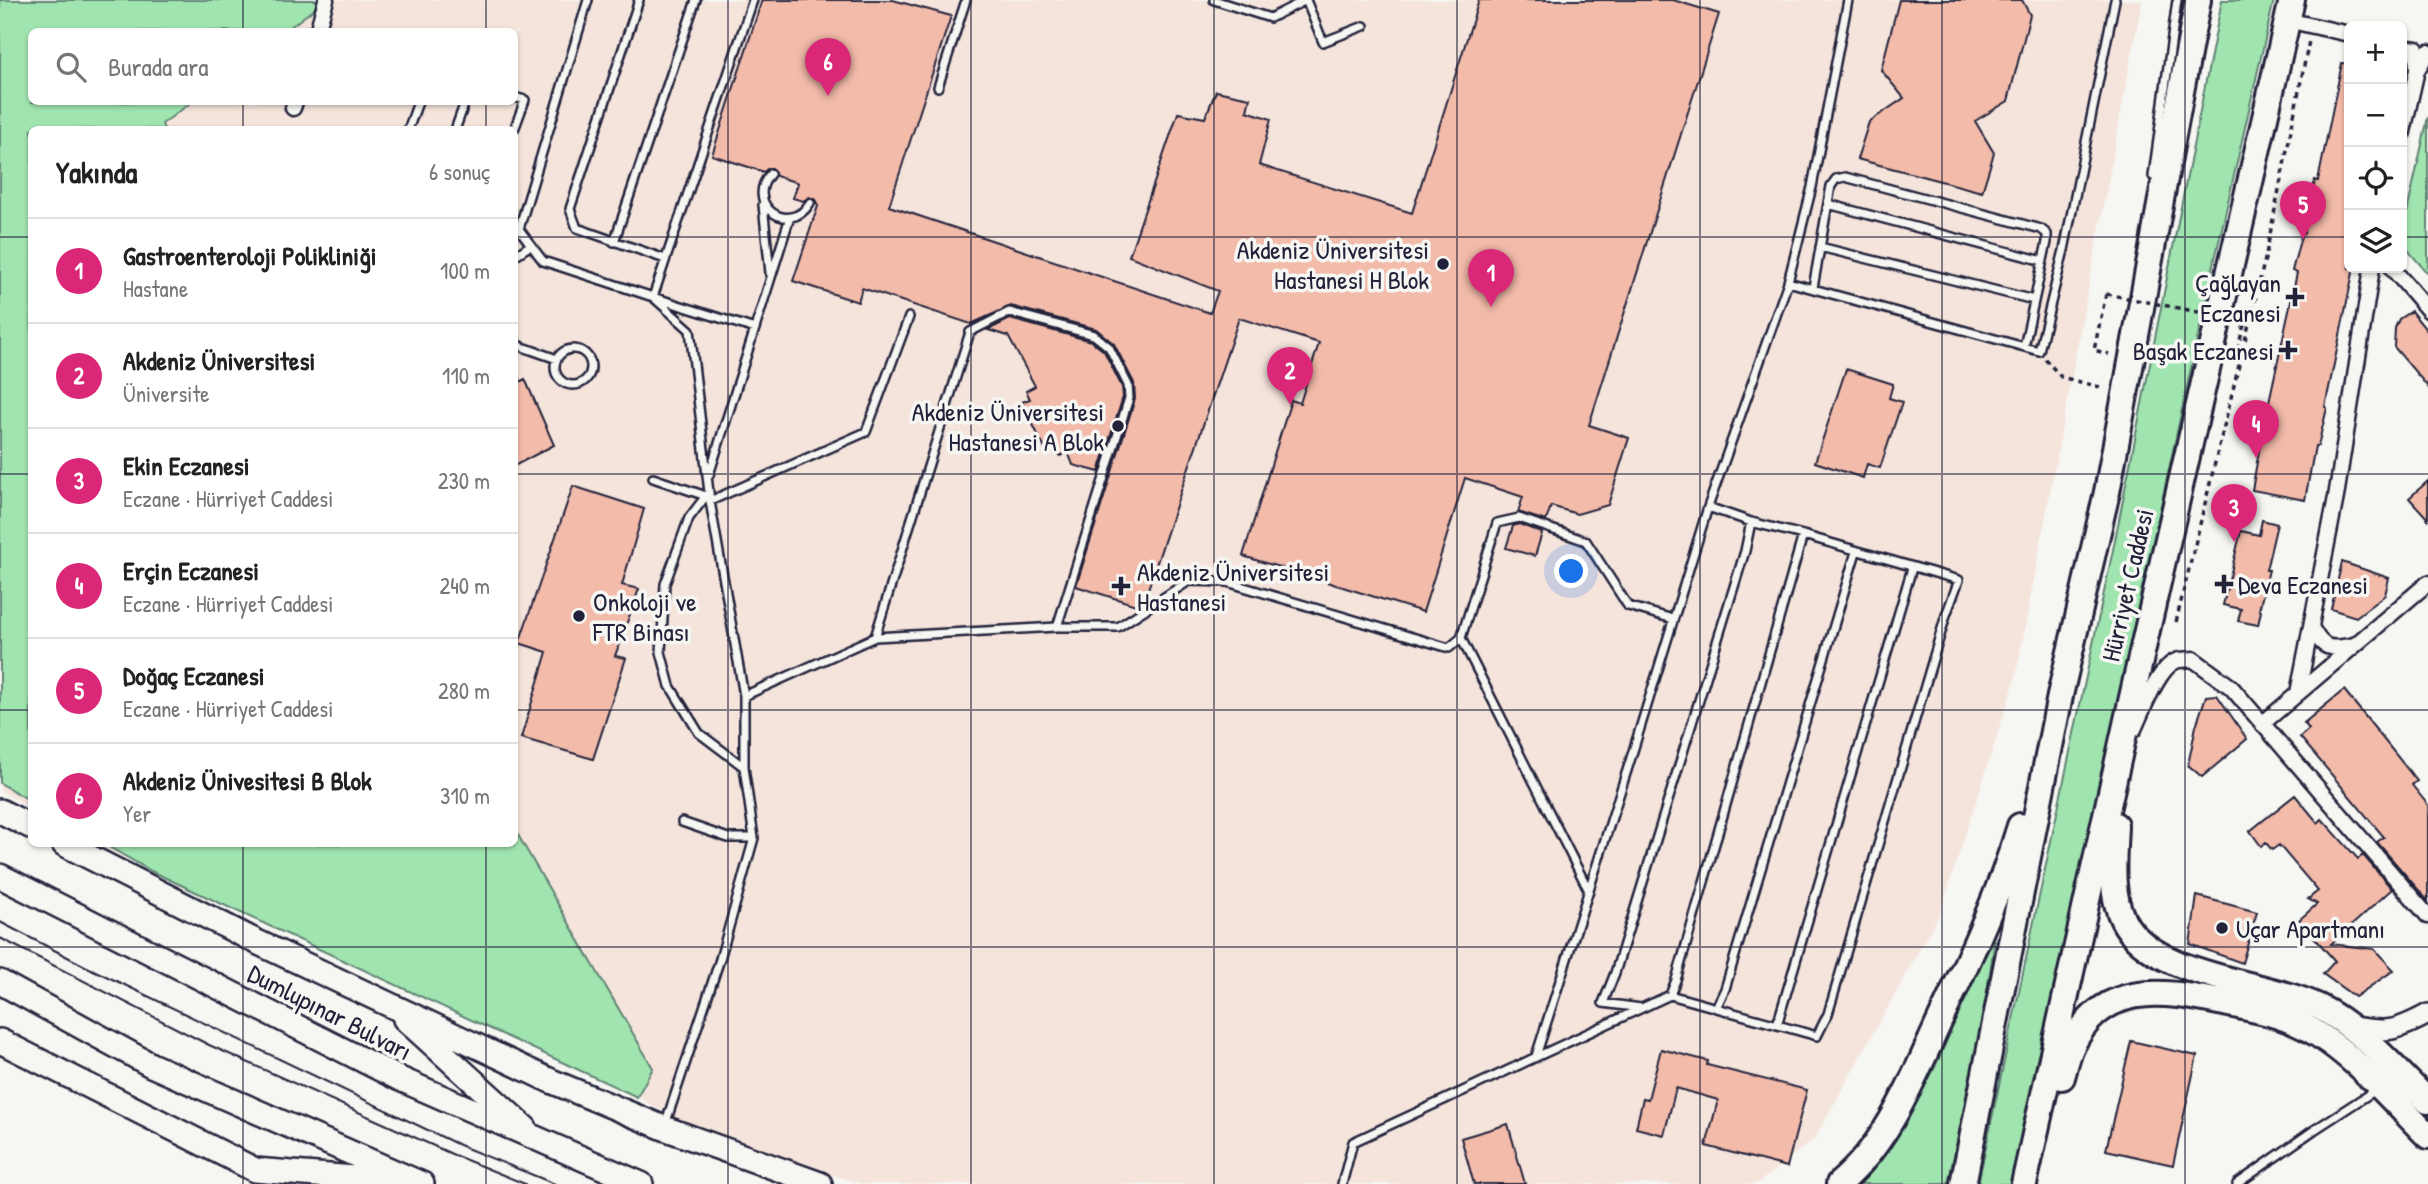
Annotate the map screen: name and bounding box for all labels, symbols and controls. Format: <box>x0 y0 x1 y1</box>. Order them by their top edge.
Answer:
map controls <box>2344 21 2407 273</box>
button: + <box>2344 21 2407 84</box>
search box <box>28 28 518 105</box>
pin: 6 <box>805 38 851 96</box>
icon: search <box>52 48 90 86</box>
text: Burada ara <box>108 49 209 84</box>
button: − <box>2344 84 2407 147</box>
button: locate <box>2344 147 2407 210</box>
text: Yakında <box>56 152 137 192</box>
text: 6 sonuç <box>429 156 490 187</box>
pin: 5 <box>2280 181 2326 239</box>
button: layers <box>2344 210 2407 273</box>
place label: Akdeniz Üniversitesi Hastanesi H Blok <box>1237 232 1429 297</box>
text: Gastroenteroloji Polikliniği <box>123 238 377 273</box>
pin: 1 <box>1468 249 1514 307</box>
text: 1 <box>75 255 83 286</box>
text: 100 m <box>440 255 490 286</box>
marker: Akdeniz Üniversitesi Hastanesi H Blok <box>1435 256 1451 272</box>
place label: Çağlayan Eczanesi <box>2195 265 2281 330</box>
text: Hastane <box>123 273 188 304</box>
marker: Çağlayan Eczanesi <box>2287 289 2303 305</box>
place label: Başak Eczanesi <box>2133 333 2274 368</box>
marker: Başak Eczanesi <box>2280 342 2296 358</box>
text: Akdeniz Üniversitesi <box>123 343 315 378</box>
pin: 2 <box>1267 347 1313 405</box>
text: 2 <box>74 360 84 391</box>
text: 110 m <box>442 360 490 391</box>
text: Üniversite <box>123 378 209 409</box>
place label: Akdeniz Üniversitesi Hastanesi A Blok <box>912 394 1104 459</box>
pin: 4 <box>2233 400 2279 458</box>
marker: Akdeniz Üniversitesi Hastanesi A Blok <box>1110 418 1126 434</box>
text: Ekin Eczanesi <box>123 448 250 483</box>
text: 3 <box>74 465 84 496</box>
text: 230 m <box>438 465 490 496</box>
text: Eczane · Hürriyet Caddesi <box>123 483 333 514</box>
pin: 3 <box>2211 484 2257 542</box>
street label: Hürriyet Caddesi <box>2092 505 2162 665</box>
text: Erçin Eczanesi <box>123 553 259 588</box>
place label: Akdeniz Üniversitesi Hastanesi <box>1137 554 1329 619</box>
your location <box>1554 554 1588 588</box>
place label: Deva Eczanesi <box>2238 567 2368 602</box>
text: 4 <box>75 570 83 601</box>
text: 240 m <box>439 570 490 601</box>
marker: Akdeniz Üniversitesi Hastanesi <box>1111 576 1131 596</box>
marker: Deva Eczanesi <box>2216 576 2232 592</box>
place label: Onkoloji ve FTR Binası <box>592 584 697 649</box>
text: Eczane · Hürriyet Caddesi <box>123 588 333 619</box>
marker: Onkoloji ve FTR Binası <box>571 608 587 624</box>
text: Doğaç Eczanesi <box>123 658 265 693</box>
text: 5 <box>74 675 84 706</box>
text: 280 m <box>438 675 490 706</box>
text: Eczane · Hürriyet Caddesi <box>123 693 333 724</box>
text: Akdeniz Ünivesitesi B Blok <box>123 763 372 798</box>
text: 6 <box>74 780 84 811</box>
text: 310 m <box>440 780 490 811</box>
text: Yer <box>123 798 151 829</box>
place label: Uçar Apartmanı <box>2236 911 2385 946</box>
marker: Uçar Apartmanı <box>2214 920 2230 936</box>
street label: Dumlupınar Bulvarı <box>242 956 418 1068</box>

